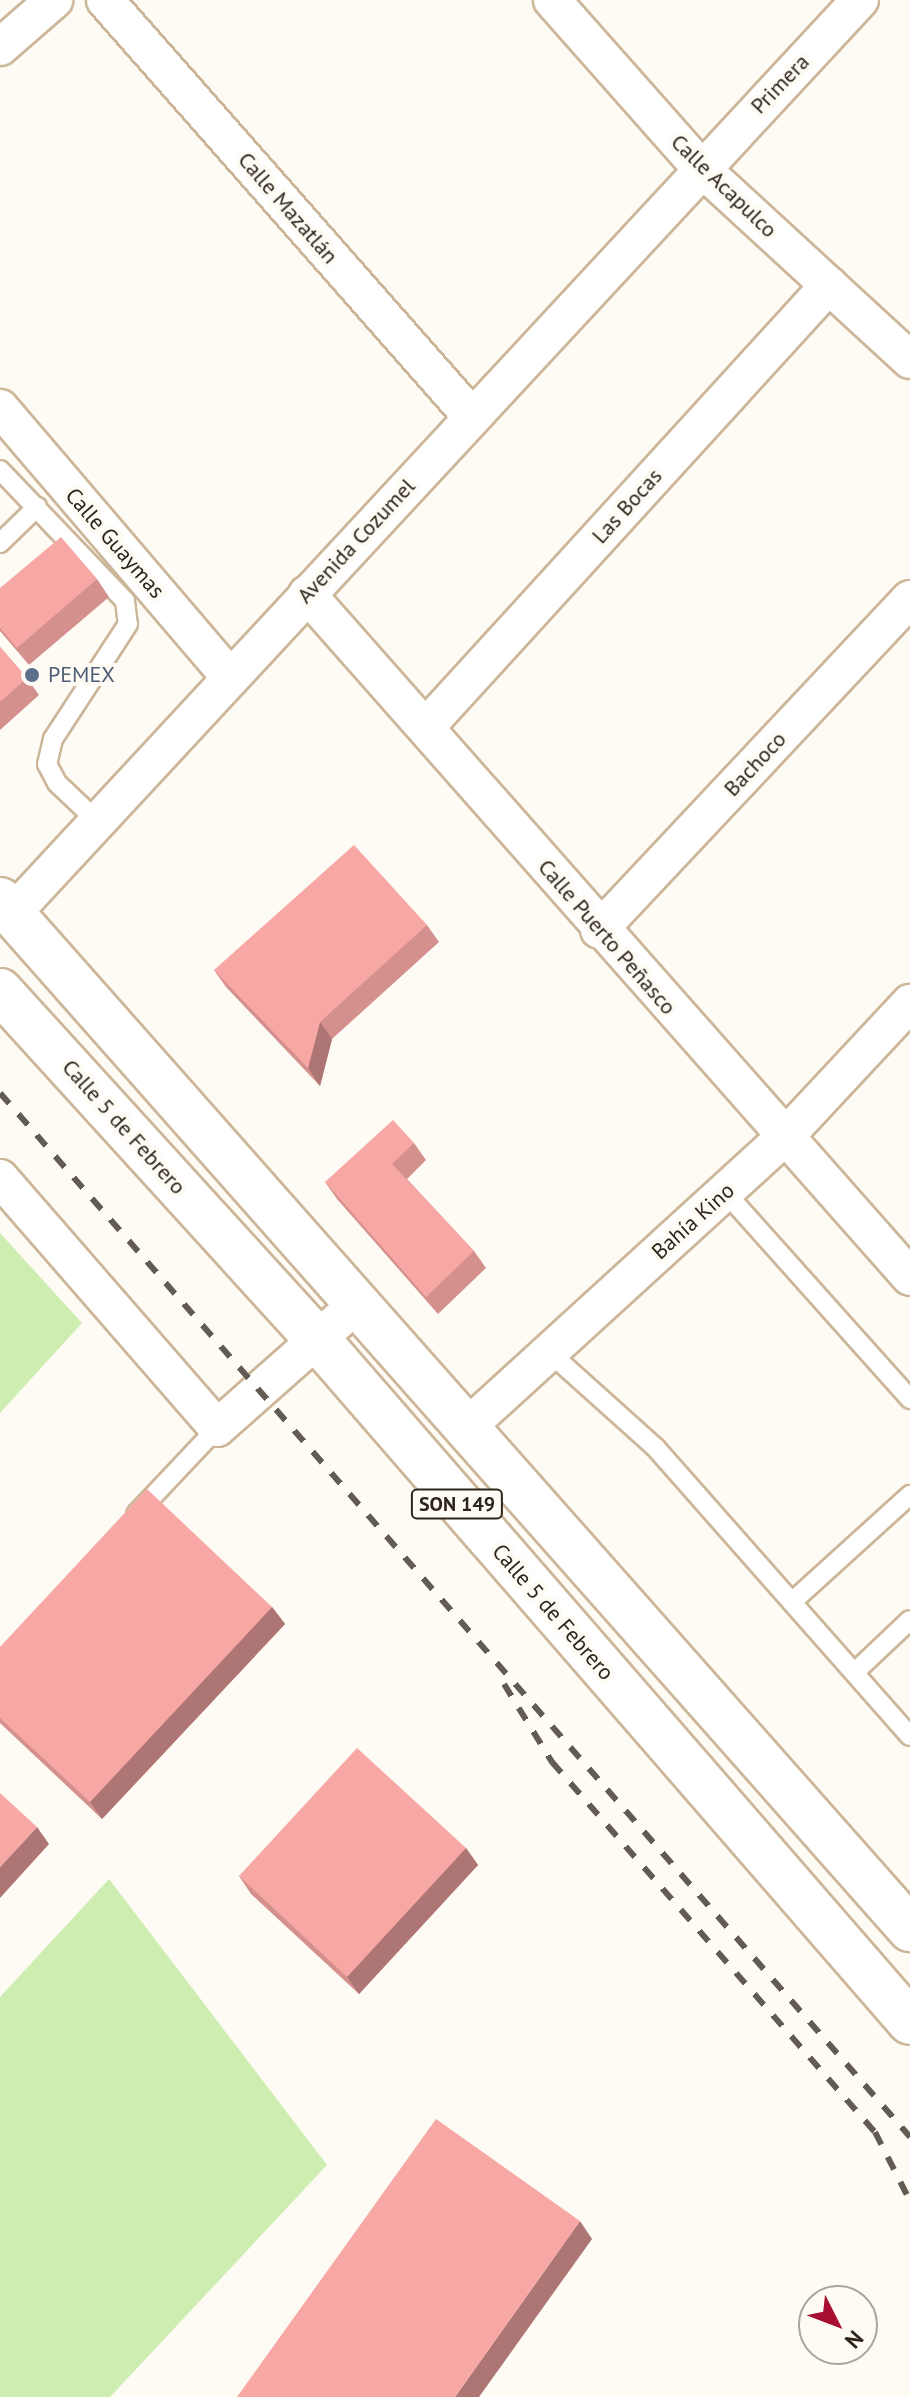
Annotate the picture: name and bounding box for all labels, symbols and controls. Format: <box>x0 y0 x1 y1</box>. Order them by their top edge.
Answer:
street label: Primera <box>745 49 815 119</box>
street label: Calle Acapulco <box>665 129 783 243</box>
street label: Calle Mazatlán <box>232 147 344 269</box>
street label: Las Bocas <box>587 463 667 549</box>
street label: Avenida Cozumel <box>292 473 420 609</box>
street label: Calle Guaymas <box>60 482 170 604</box>
place label: PEMEX <box>48 662 115 688</box>
marker: PEMEX <box>23 666 41 684</box>
street label: Bachoco <box>719 726 791 802</box>
street label: Calle Puerto Peñasco <box>533 854 681 1020</box>
street label: Calle 5 de Febrero <box>57 1054 191 1200</box>
street label: Bahía Kino <box>646 1177 740 1265</box>
road number: SON 149 <box>409 1488 505 1520</box>
street label: Calle 5 de Febrero <box>487 1538 619 1686</box>
north arrow <box>798 2285 878 2365</box>
text: N <box>839 2325 870 2354</box>

